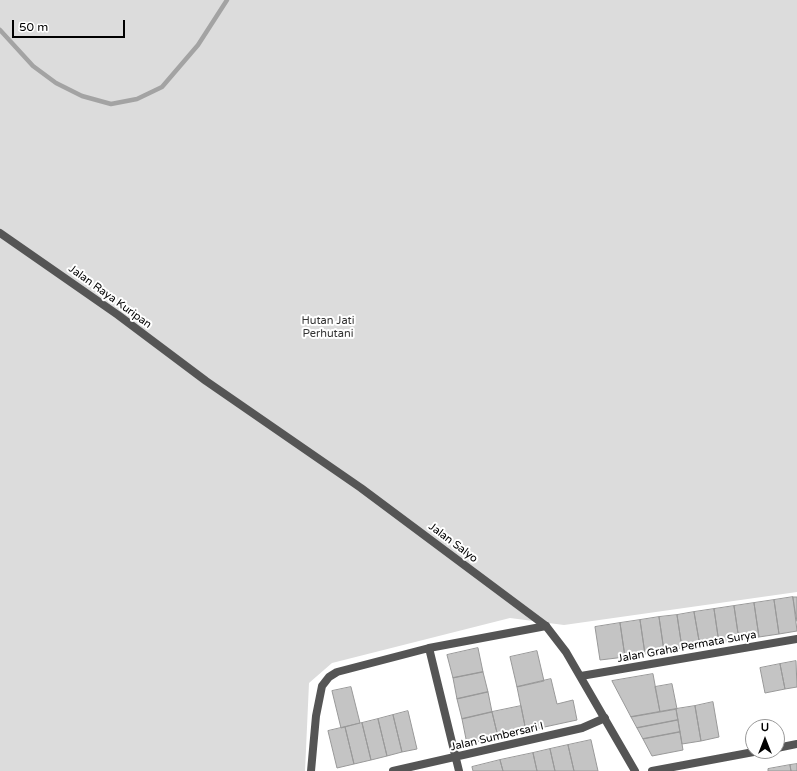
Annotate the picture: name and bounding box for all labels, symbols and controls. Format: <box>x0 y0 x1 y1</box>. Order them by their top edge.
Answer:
scale bar <box>14 12 127 38</box>
text: 50 m <box>19 20 48 34</box>
street label: Jalan Raya Kuripan <box>66 262 154 332</box>
park label: Hutan Jati Perhutani <box>302 314 354 340</box>
street label: Jalan Salyo <box>426 520 480 566</box>
street label: Jalan Graha Permata Surya <box>616 628 758 666</box>
north arrow <box>745 719 785 759</box>
street label: Jalan Sumbersari I <box>449 720 545 754</box>
text: U <box>761 721 769 734</box>

